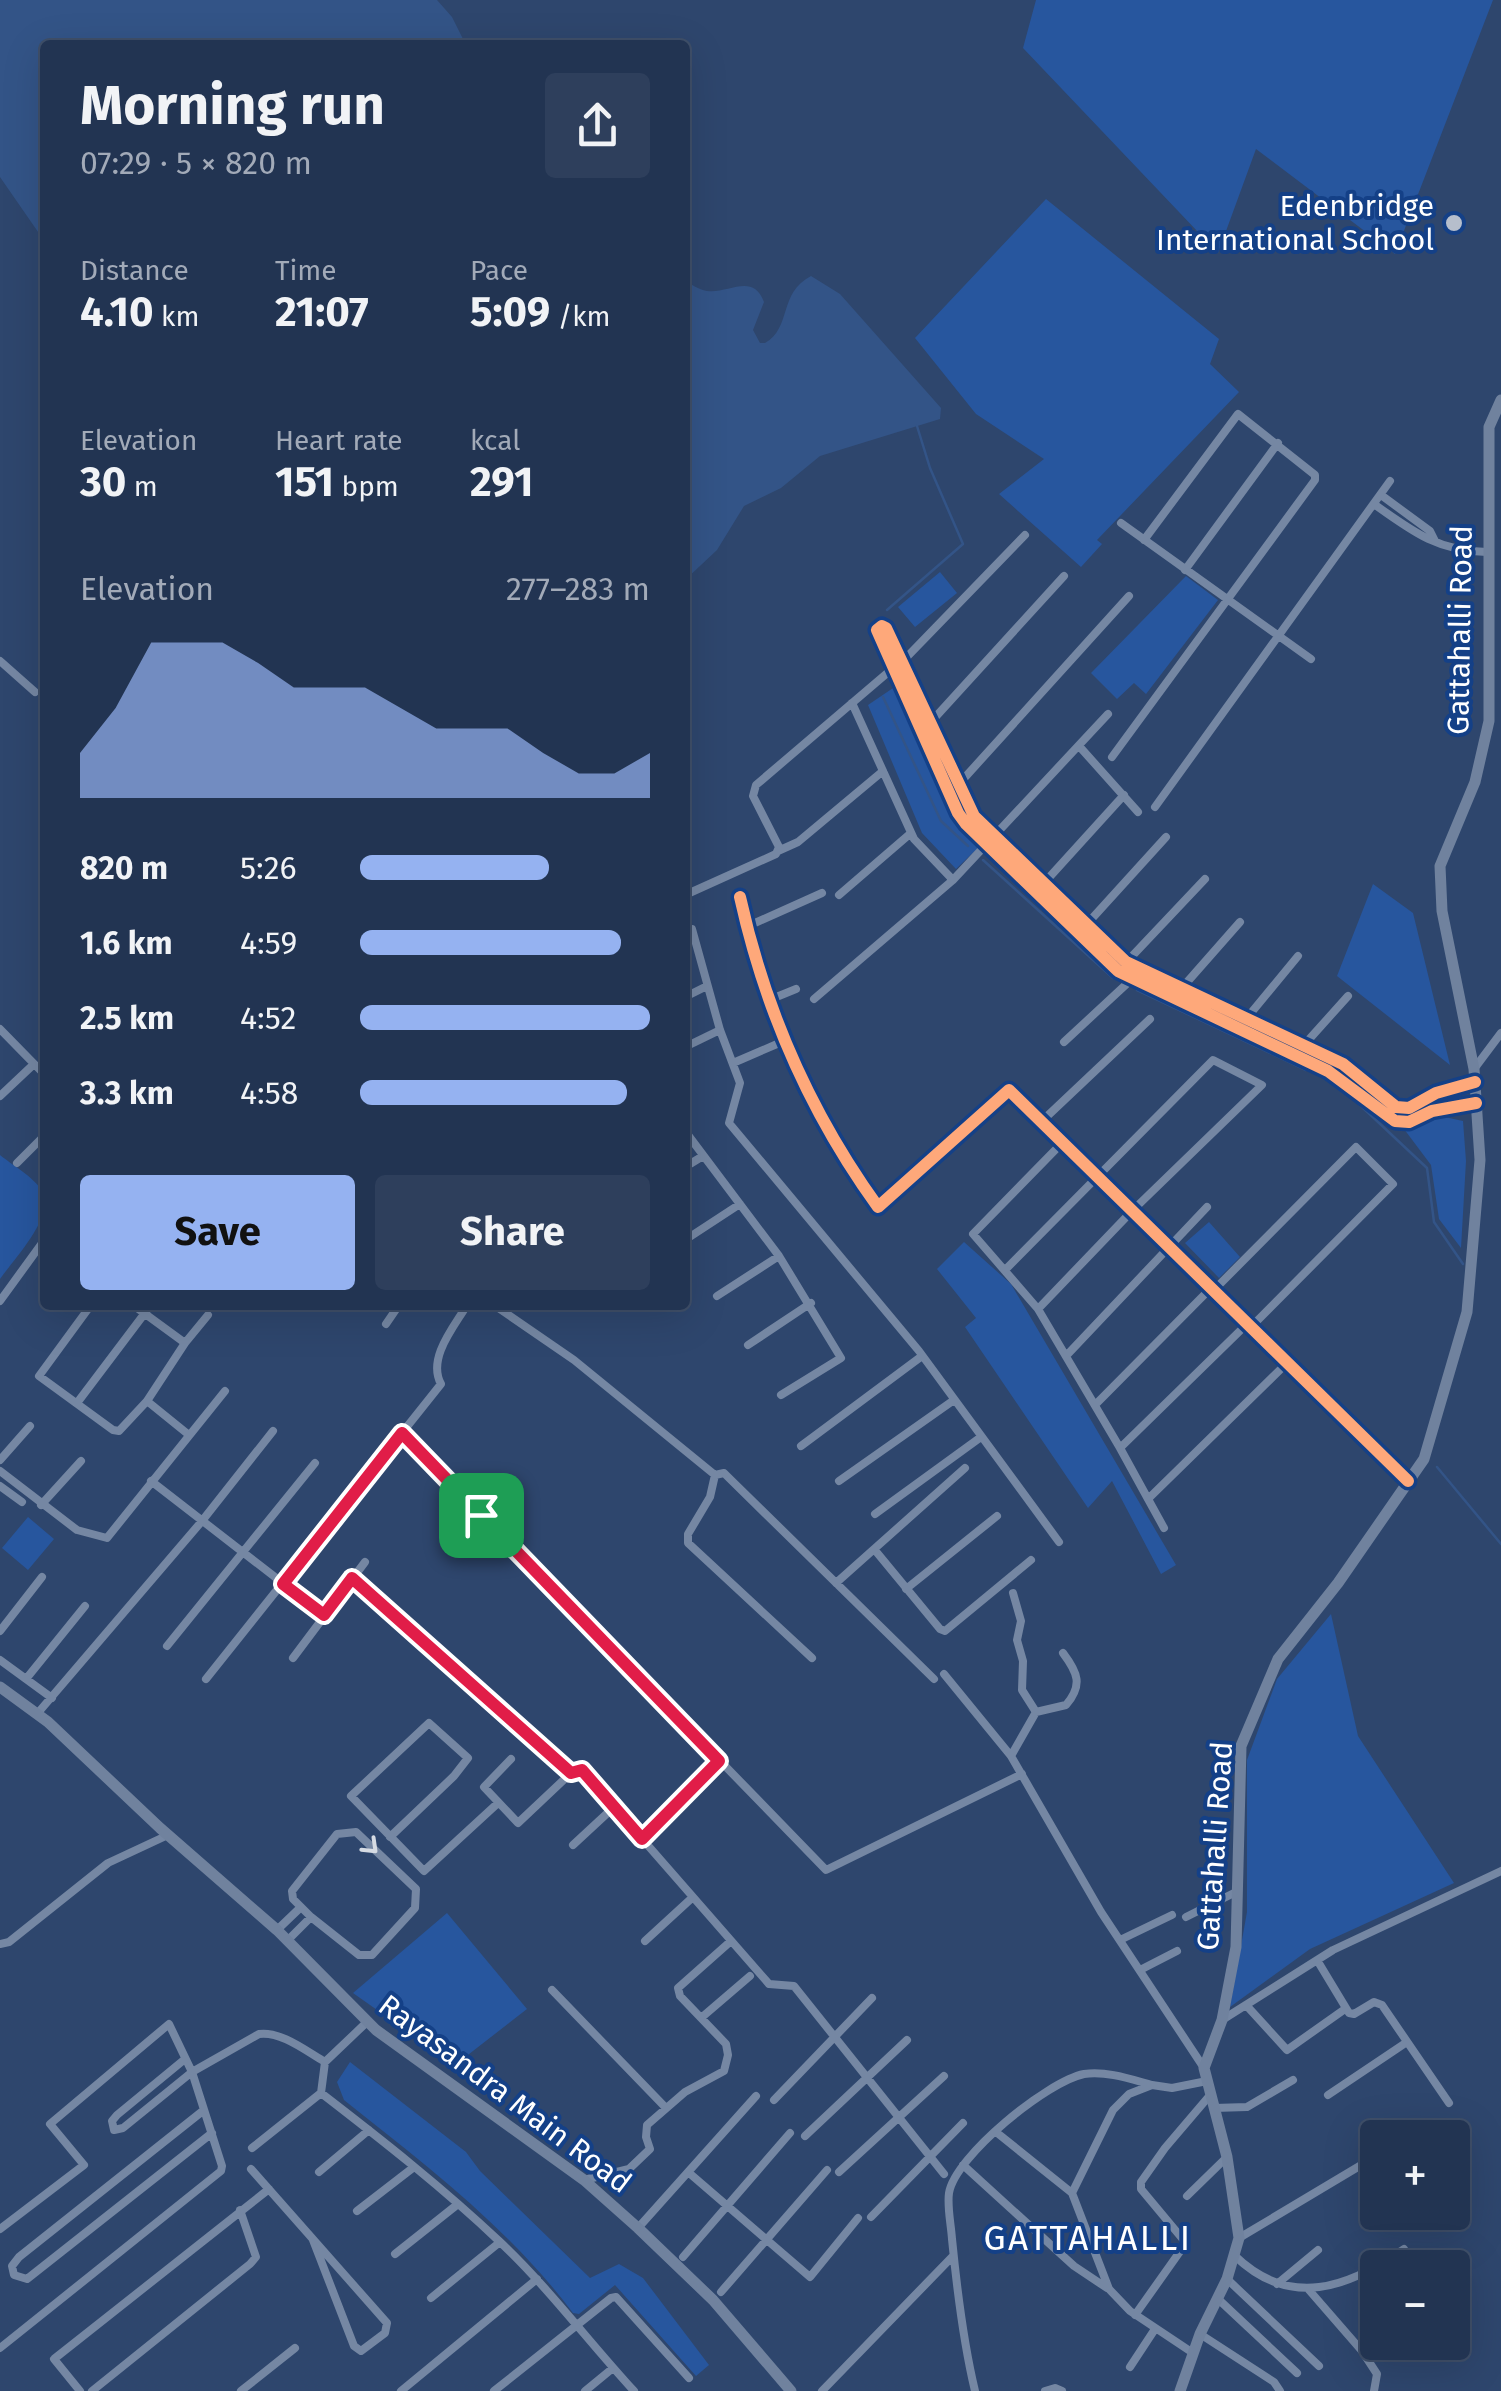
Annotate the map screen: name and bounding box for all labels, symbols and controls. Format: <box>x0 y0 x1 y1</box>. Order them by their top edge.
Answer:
text: Morning run <box>80 73 385 139</box>
button: share <box>545 73 650 178</box>
text: 07:29 · 5 × 820 m <box>80 144 312 182</box>
place label: Edenbridge International School <box>1156 188 1434 258</box>
marker: Edenbridge International School <box>1443 212 1465 234</box>
text: Distance <box>80 254 189 287</box>
text: Time <box>275 254 337 287</box>
text: Pace <box>470 254 528 287</box>
text: 4.10 <box>80 287 154 337</box>
text: 21:07 <box>275 287 369 337</box>
text: 5:09 <box>470 287 550 337</box>
text: km <box>154 300 199 333</box>
text: /km <box>550 300 611 333</box>
text: Elevation <box>80 424 197 457</box>
text: Heart rate <box>275 424 403 457</box>
text: kcal <box>470 424 520 457</box>
text: 30 <box>80 457 126 507</box>
text: 151 <box>275 457 334 507</box>
text: 291 <box>470 457 533 507</box>
text: m <box>126 470 158 503</box>
text: bpm <box>334 470 399 503</box>
street label: Gattahalli Road <box>1440 525 1480 735</box>
text: Elevation <box>80 570 214 608</box>
text: 277–283 m <box>506 570 650 608</box>
text: 820 m <box>80 849 168 887</box>
text: 5:26 <box>240 849 297 887</box>
text: 1.6 km <box>80 924 173 962</box>
text: 4:59 <box>240 924 297 962</box>
text: 2.5 km <box>80 999 174 1037</box>
text: 4:52 <box>240 999 296 1037</box>
text: 3.3 km <box>80 1074 174 1112</box>
text: 4:58 <box>240 1074 299 1112</box>
button: Save <box>80 1175 355 1290</box>
button: Share <box>375 1175 650 1290</box>
pin <box>439 1473 524 1558</box>
icon: arrive <box>454 1488 509 1543</box>
street label: Gattahalli Road <box>1190 1740 1240 1952</box>
one-way arrow <box>360 1835 378 1853</box>
street label: Rayasandra Main Road <box>371 1987 639 2201</box>
map controls <box>1360 2120 1470 2360</box>
button: + <box>1360 2120 1470 2230</box>
district label: GATTAHALLI <box>984 2217 1192 2259</box>
button: − <box>1360 2250 1470 2360</box>

